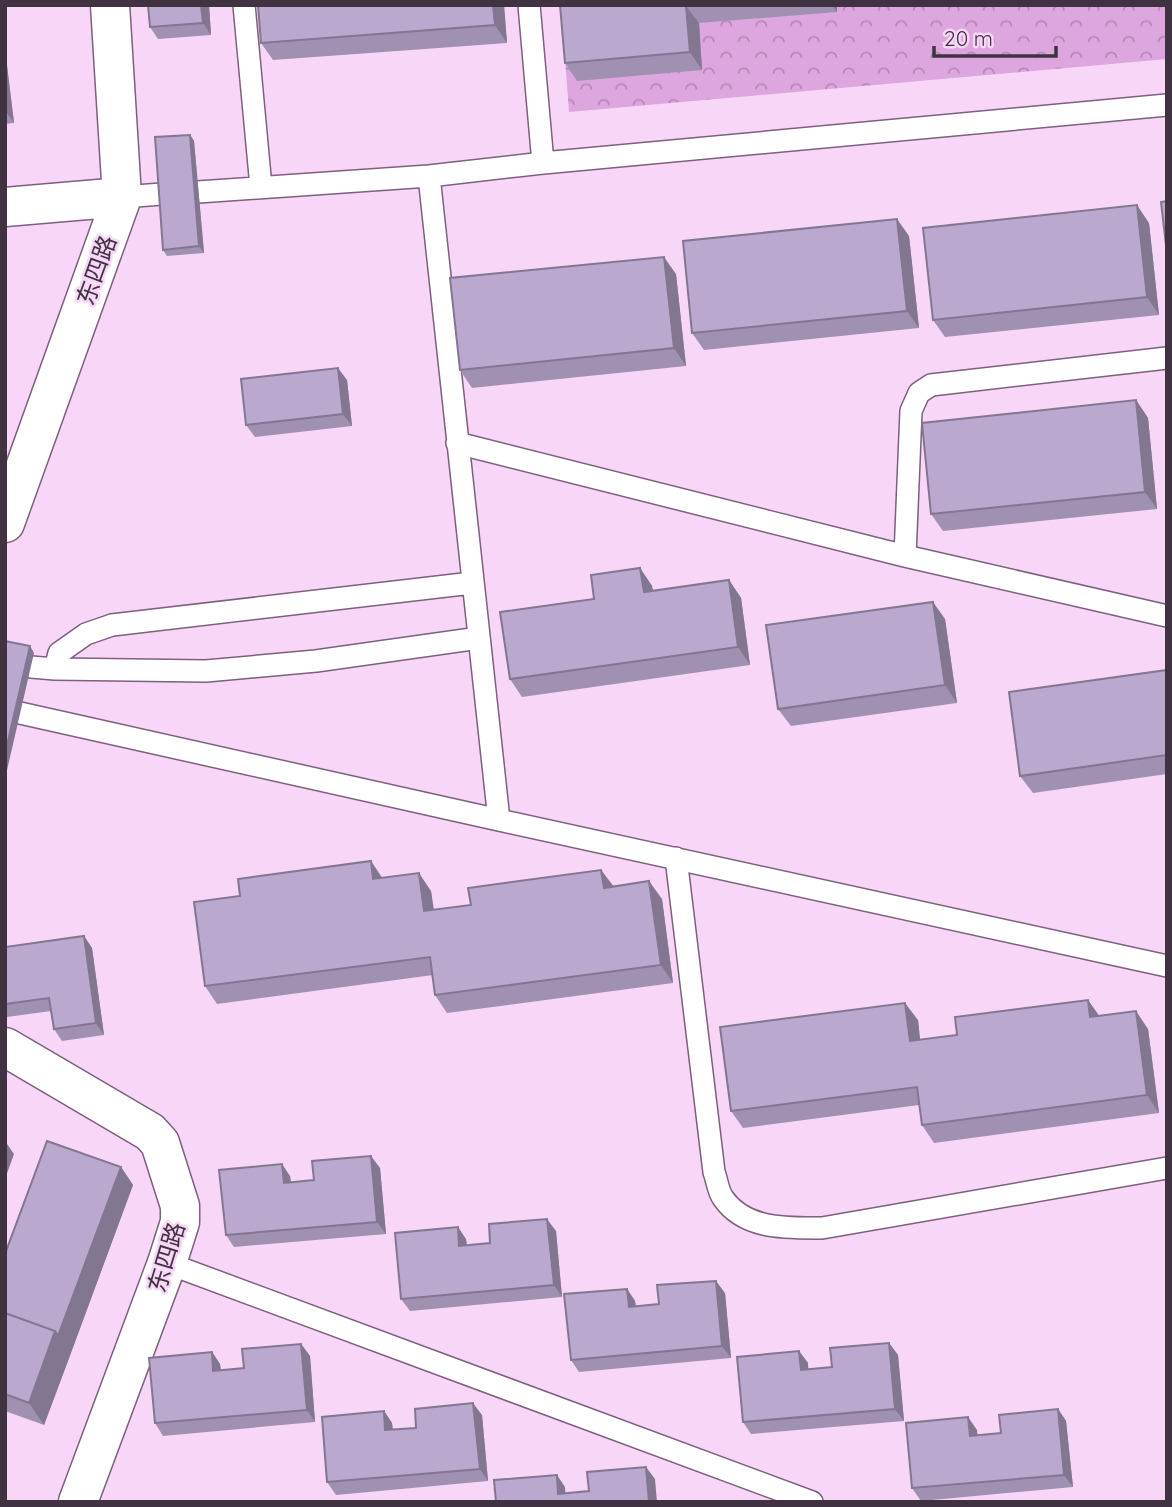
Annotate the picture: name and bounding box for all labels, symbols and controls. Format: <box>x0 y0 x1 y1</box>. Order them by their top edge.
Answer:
scale bar <box>934 14 1056 58</box>
text: 20 m <box>944 25 993 51</box>
street label: 东四路 <box>70 231 122 309</box>
street label: 东四路 <box>141 1218 191 1296</box>

